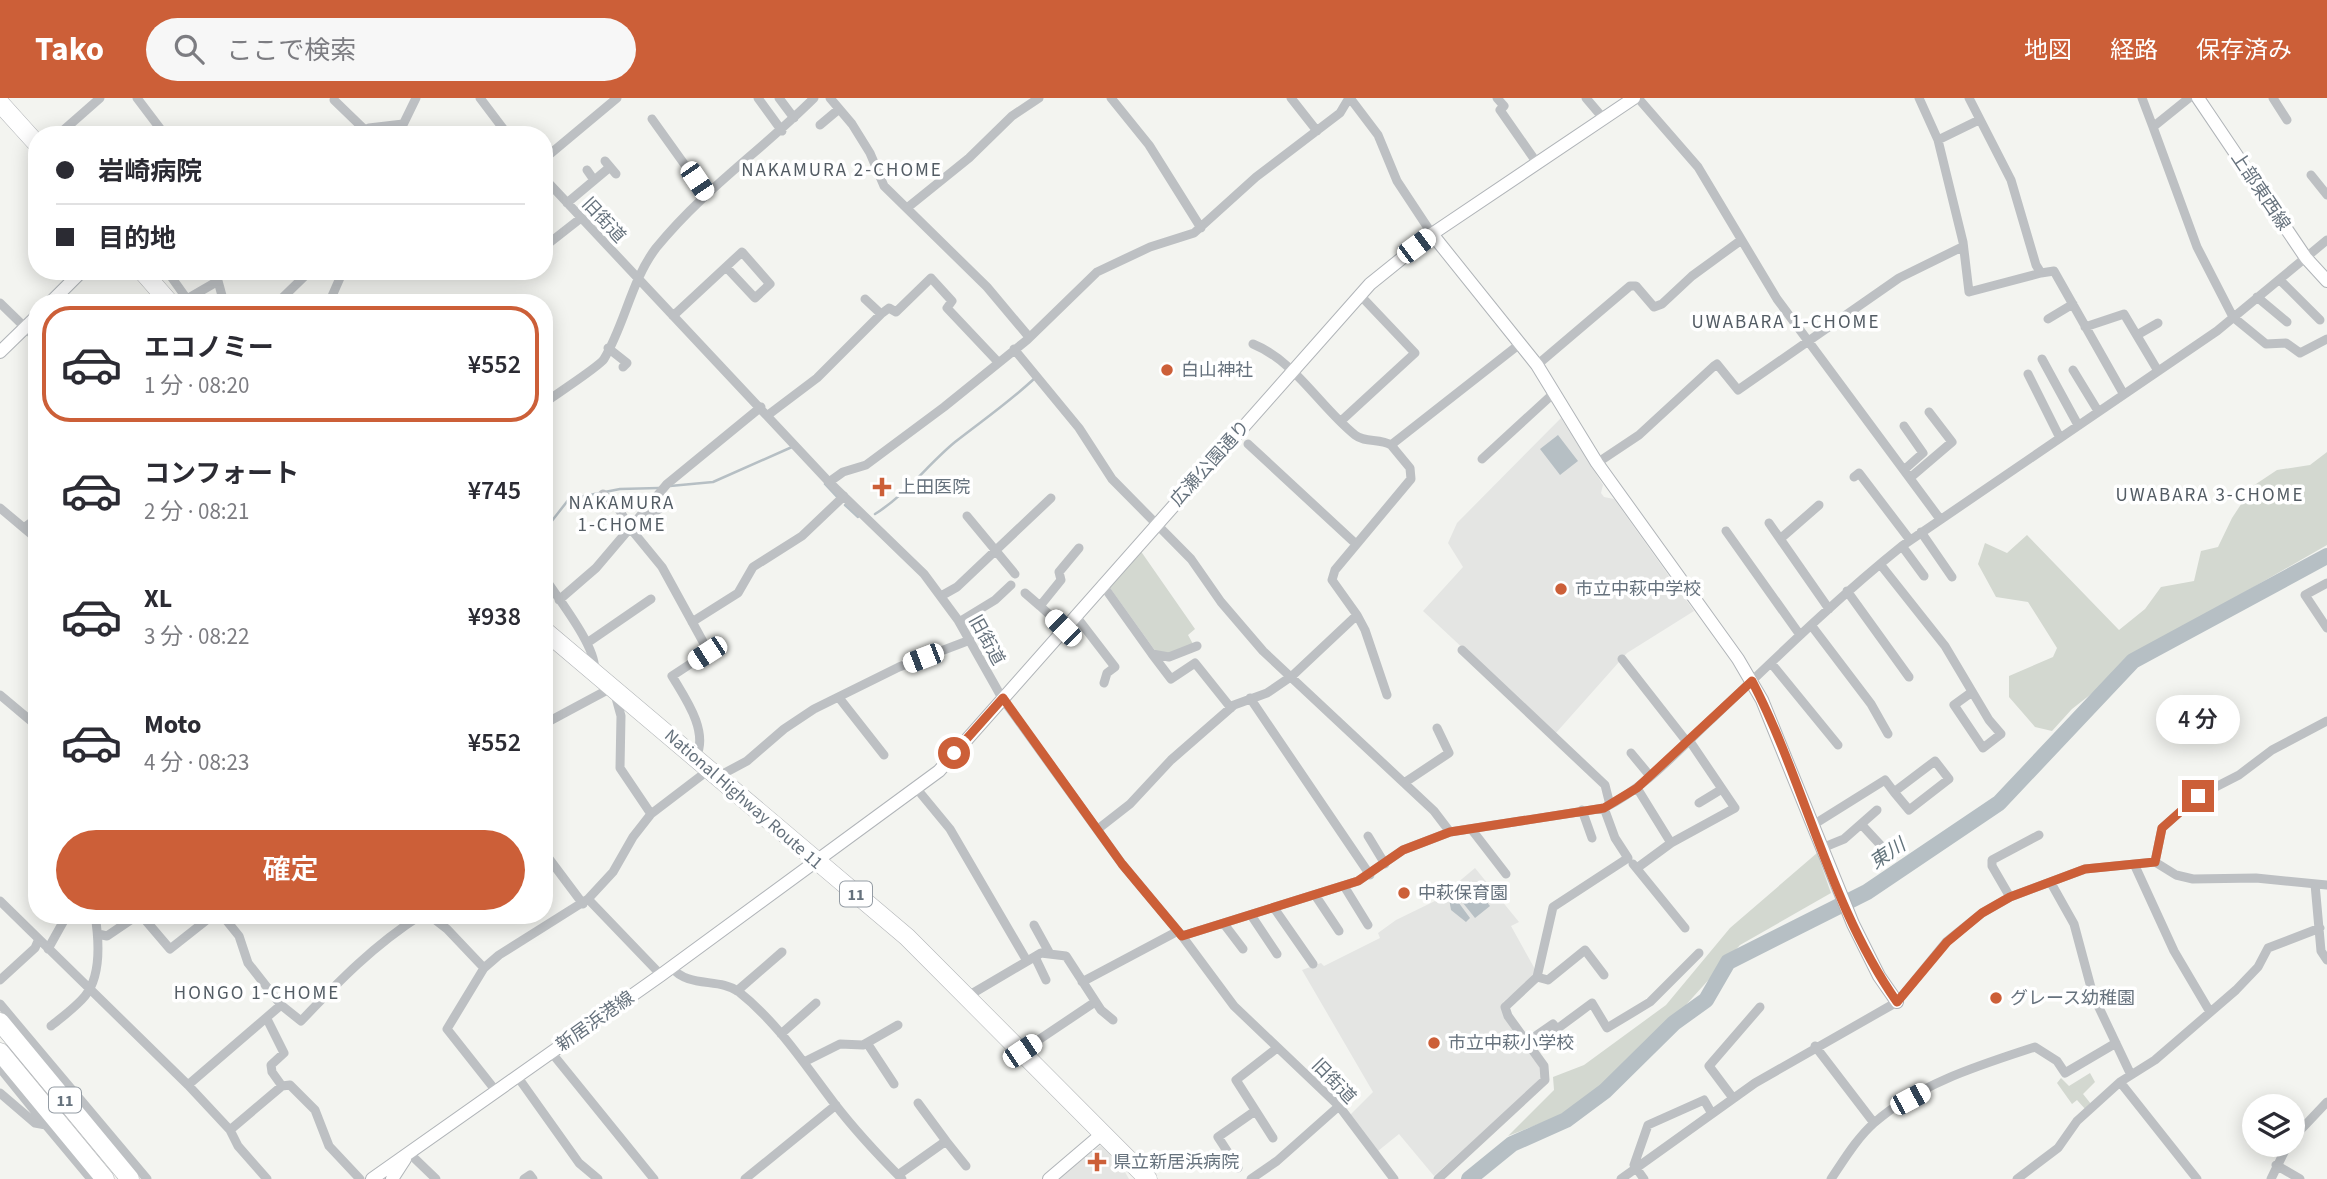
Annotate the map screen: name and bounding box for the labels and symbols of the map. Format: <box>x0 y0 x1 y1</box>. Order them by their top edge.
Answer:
street label: 上部東西線 <box>2225 147 2296 236</box>
district label: NAKAMURA 2-CHOME <box>741 157 943 184</box>
car <box>677 158 718 204</box>
street label: 旧街道 <box>576 192 631 249</box>
car <box>1393 225 1440 267</box>
district label: UWABARA 1-CHOME <box>1692 309 1880 336</box>
place label: 白山神社 <box>1181 358 1253 383</box>
marker: 白山神社 <box>1159 362 1175 378</box>
street label: 広瀬公園通り <box>1165 415 1256 512</box>
place label: 上田医院 <box>898 475 970 500</box>
marker: 上田医院 <box>872 477 892 497</box>
district label: UWABARA 3-CHOME <box>2116 482 2304 509</box>
district label: NAKAMURA 1-CHOME <box>569 490 675 539</box>
place label: 市立中萩中学校 <box>1575 577 1701 602</box>
marker: 市立中萩中学校 <box>1553 581 1569 597</box>
car <box>1041 606 1086 650</box>
street label: 旧街道 <box>963 611 1011 670</box>
car <box>684 633 731 673</box>
car <box>900 641 947 675</box>
callout: 4 分 <box>2156 694 2240 744</box>
street label: National Highway Route 11 <box>659 723 828 875</box>
route start <box>938 737 970 769</box>
route end <box>2182 780 2214 812</box>
water label: 東川 <box>1865 831 1913 876</box>
road number: 11 <box>840 881 872 906</box>
place label: 中萩保育園 <box>1418 881 1508 906</box>
marker: 中萩保育園 <box>1396 885 1412 901</box>
district label: HONGO 1-CHOME <box>174 980 340 1007</box>
street label: 新居浜港線 <box>551 985 639 1057</box>
place label: グレース幼稚園 <box>2010 986 2135 1011</box>
marker: グレース幼稚園 <box>1988 990 2004 1006</box>
car <box>999 1031 1046 1071</box>
place label: 市立中萩小学校 <box>1448 1031 1574 1056</box>
marker: 市立中萩小学校 <box>1426 1035 1442 1051</box>
street label: 旧街道 <box>1306 1053 1361 1109</box>
car <box>1887 1080 1934 1118</box>
road number: 11 <box>49 1088 81 1112</box>
place label: 県立新居浜病院 <box>1113 1150 1239 1175</box>
marker: 県立新居浜病院 <box>1087 1152 1107 1172</box>

